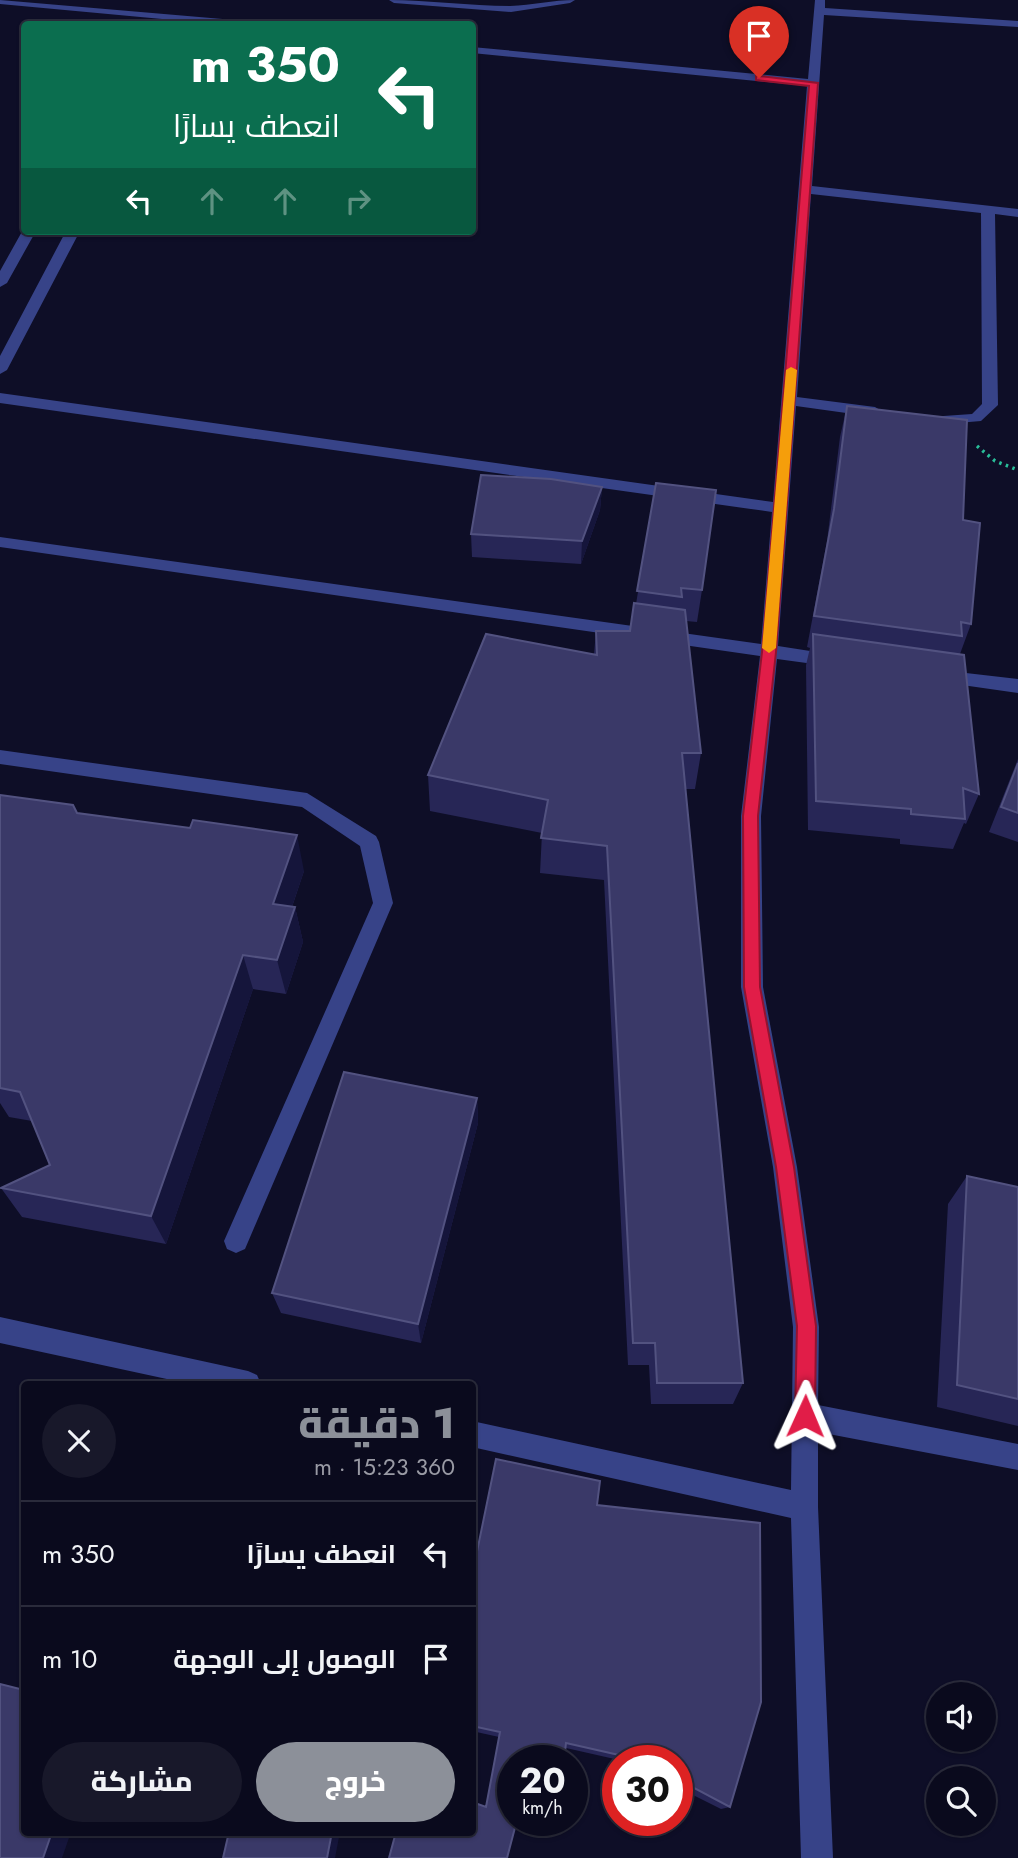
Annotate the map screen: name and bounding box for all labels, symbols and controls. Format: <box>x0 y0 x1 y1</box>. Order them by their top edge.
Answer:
pin <box>729 6 789 78</box>
icon: arrive <box>740 17 778 55</box>
text: 350 m <box>191 30 340 100</box>
icon: left <box>364 49 455 140</box>
text: انعطف يسارًا <box>173 103 340 149</box>
icon: left <box>120 182 158 220</box>
icon: ahead <box>193 182 231 220</box>
icon: ahead <box>266 182 304 220</box>
icon: right <box>339 182 377 220</box>
position arrow <box>768 1379 842 1453</box>
text: 1 دقيقة <box>298 1393 455 1454</box>
button: close <box>42 1404 116 1478</box>
text: 360 m · 15:23 <box>314 1450 455 1484</box>
text: 350 m <box>42 1535 115 1573</box>
text: انعطف يسارًا <box>246 1535 396 1573</box>
icon: left <box>417 1535 455 1573</box>
text: 10 m <box>42 1640 97 1678</box>
text: الوصول إلى الوجهة <box>173 1640 396 1678</box>
icon: arrive <box>417 1640 455 1678</box>
map controls <box>926 1682 996 1836</box>
button: sound <box>926 1682 996 1752</box>
button: مشاركة <box>42 1742 242 1822</box>
button: خروج <box>256 1742 455 1822</box>
speed limit sign: 30 <box>602 1745 693 1836</box>
text: 20 <box>519 1756 566 1806</box>
button: search <box>926 1766 996 1836</box>
text: km/h <box>522 1795 563 1821</box>

